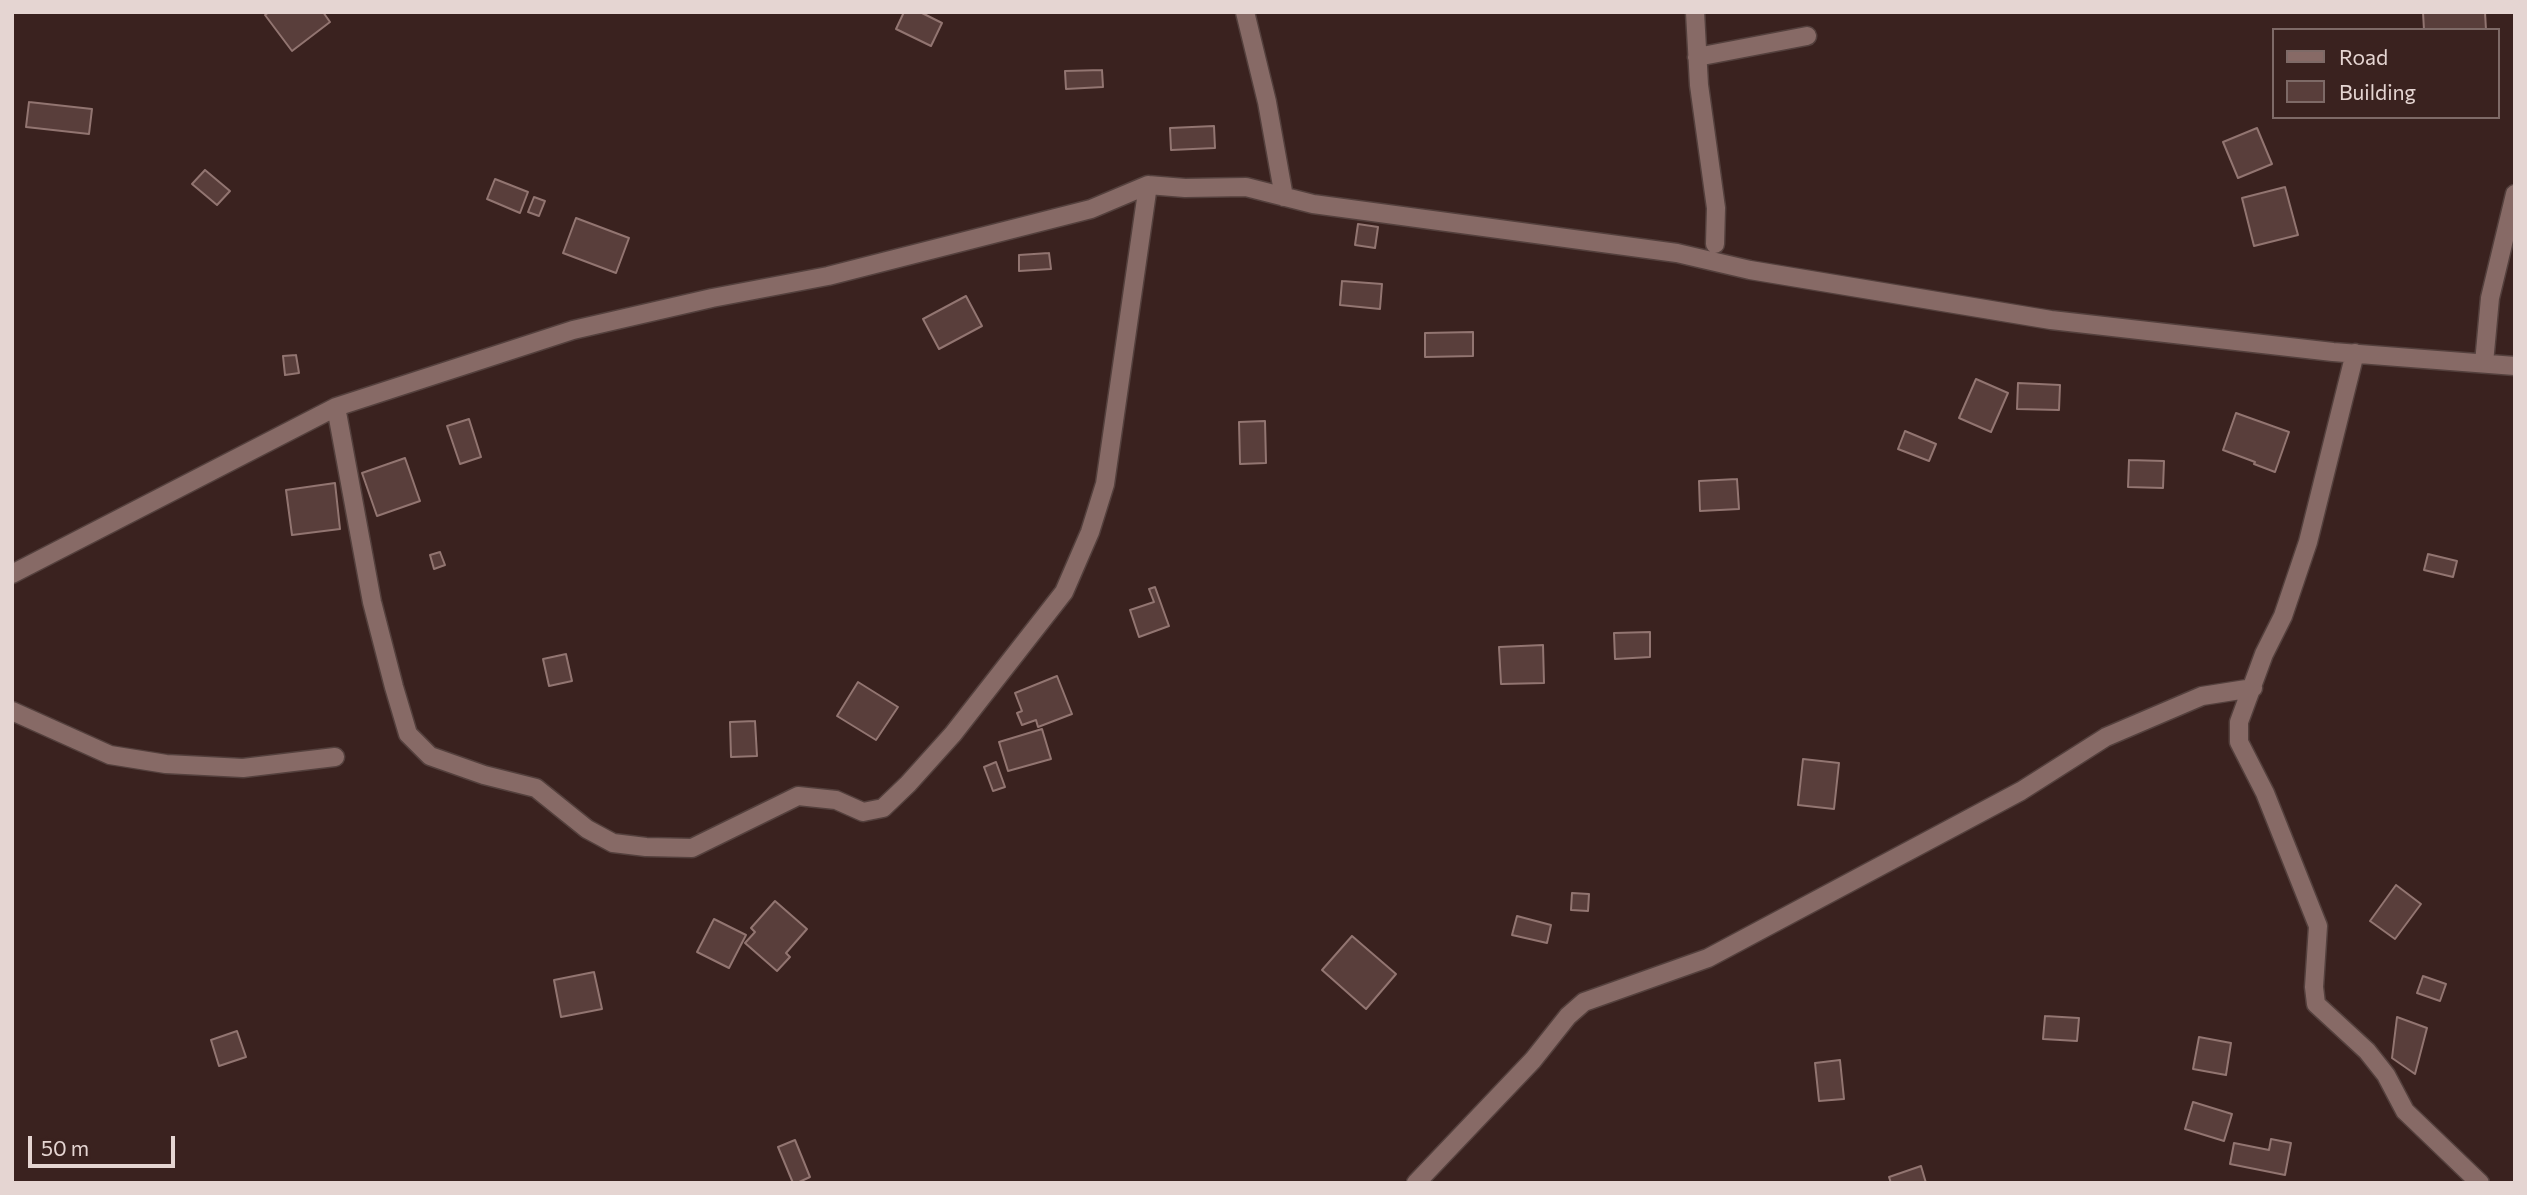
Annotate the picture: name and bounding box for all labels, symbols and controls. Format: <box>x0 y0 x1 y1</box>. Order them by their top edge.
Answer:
legend <box>2272 28 2499 119</box>
text: Road <box>2339 44 2388 69</box>
text: Building <box>2339 79 2416 104</box>
scale bar <box>32 1122 178 1166</box>
text: 50 m <box>41 1135 89 1160</box>

